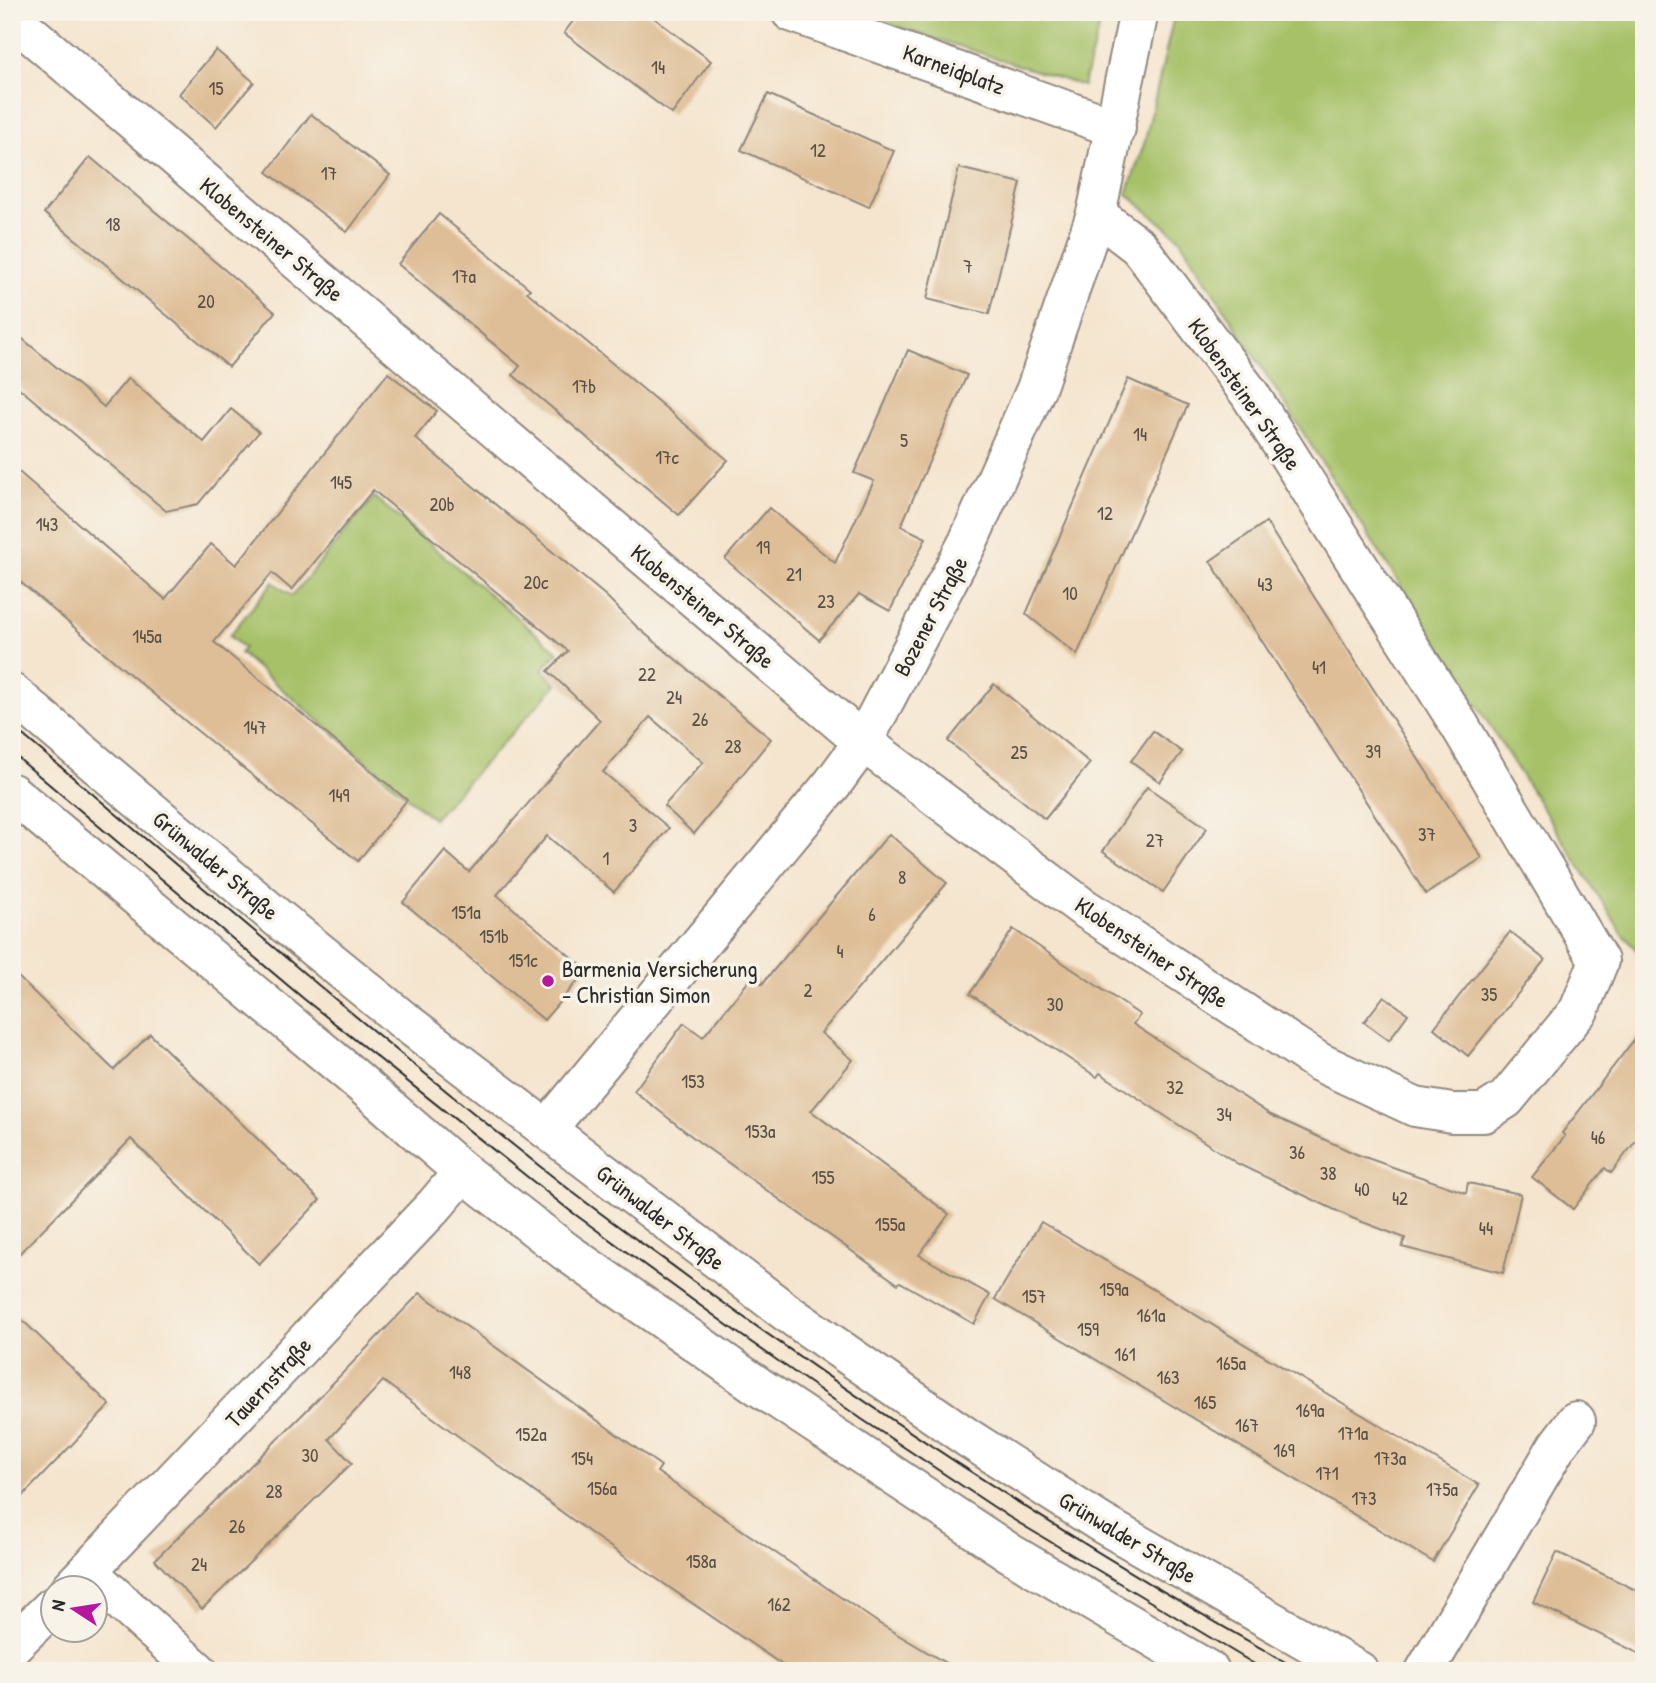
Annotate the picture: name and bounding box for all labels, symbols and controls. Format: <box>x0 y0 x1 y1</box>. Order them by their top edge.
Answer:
street label: Karneidplatz <box>899 36 1009 102</box>
house number: 14 <box>651 54 665 80</box>
house number: 15 <box>209 75 223 101</box>
house number: 12 <box>810 137 826 163</box>
house number: 17 <box>321 160 337 186</box>
street label: Klobensteiner Straße <box>194 170 350 308</box>
house number: 18 <box>105 211 121 237</box>
house number: 7 <box>963 253 973 279</box>
house number: 17a <box>452 263 476 289</box>
house number: 20 <box>197 288 215 314</box>
street label: Klobensteiner Straße <box>1181 312 1309 476</box>
house number: 17b <box>572 373 596 399</box>
house number: 14 <box>1133 421 1147 447</box>
house number: 5 <box>900 427 908 453</box>
house number: 17c <box>655 444 679 470</box>
house number: 145 <box>330 469 352 495</box>
house number: 20b <box>429 491 455 517</box>
house number: 12 <box>1097 500 1113 526</box>
house number: 143 <box>36 511 58 537</box>
house number: 19 <box>756 534 770 560</box>
street label: Klobensteiner Straße <box>625 537 781 675</box>
street label: Bozener Straße <box>885 551 975 681</box>
house number: 21 <box>786 561 802 587</box>
house number: 20c <box>524 569 549 595</box>
house number: 43 <box>1257 571 1273 597</box>
house number: 10 <box>1062 580 1078 606</box>
house number: 23 <box>817 588 835 614</box>
house number: 145a <box>132 623 162 649</box>
house number: 41 <box>1312 654 1326 680</box>
house number: 22 <box>638 661 656 687</box>
house number: 24 <box>666 684 682 710</box>
house number: 26 <box>692 706 708 732</box>
house number: 147 <box>243 714 267 740</box>
house number: 28 <box>724 733 742 759</box>
house number: 39 <box>1365 738 1381 764</box>
house number: 25 <box>1011 739 1027 765</box>
house number: 149 <box>329 782 350 808</box>
street label: Grünwalder Straße <box>147 803 285 927</box>
house number: 3 <box>629 812 637 838</box>
house number: 37 <box>1418 821 1436 847</box>
house number: 27 <box>1146 827 1164 853</box>
house number: 1 <box>603 845 610 871</box>
house number: 8 <box>898 864 906 890</box>
street label: Klobensteiner Straße <box>1069 889 1235 1015</box>
house number: 151a <box>451 899 481 925</box>
house number: 6 <box>868 901 876 927</box>
house number: 151b <box>479 923 509 949</box>
house number: 4 <box>836 938 844 964</box>
house number: 151c <box>508 947 538 973</box>
place label: Barmenia Versicherung - Christian Simon <box>562 953 758 1010</box>
marker: Barmenia Versicherung - Christian Simon <box>540 973 556 989</box>
house number: 2 <box>804 977 813 1003</box>
house number: 35 <box>1481 981 1497 1007</box>
house number: 30 <box>1046 991 1064 1017</box>
house number: 153 <box>681 1068 705 1094</box>
house number: 32 <box>1166 1074 1184 1100</box>
house number: 34 <box>1216 1101 1232 1127</box>
house number: 153a <box>745 1118 776 1144</box>
house number: 46 <box>1591 1124 1605 1150</box>
house number: 36 <box>1289 1139 1305 1165</box>
street label: Grünwalder Straße <box>590 1157 732 1277</box>
house number: 38 <box>1320 1160 1336 1186</box>
house number: 155 <box>812 1164 834 1190</box>
house number: 40 <box>1354 1176 1370 1202</box>
house number: 42 <box>1392 1185 1408 1211</box>
house number: 155a <box>875 1211 906 1237</box>
house number: 44 <box>1479 1215 1493 1241</box>
house number: 159a <box>1099 1276 1129 1302</box>
house number: 157 <box>1022 1283 1046 1309</box>
house number: 161a <box>1137 1302 1166 1328</box>
house number: 159 <box>1077 1316 1099 1342</box>
street label: Tauernstraße <box>218 1330 318 1434</box>
house number: 161 <box>1114 1341 1136 1367</box>
house number: 165a <box>1216 1350 1247 1376</box>
house number: 148 <box>449 1359 471 1385</box>
house number: 163 <box>1157 1364 1180 1390</box>
house number: 165 <box>1194 1389 1216 1415</box>
house number: 169a <box>1296 1397 1325 1423</box>
house number: 167 <box>1235 1412 1259 1438</box>
house number: 171a <box>1338 1420 1369 1446</box>
house number: 152a <box>515 1421 547 1447</box>
house number: 169 <box>1273 1437 1295 1463</box>
house number: 30 <box>301 1442 319 1468</box>
house number: 154 <box>571 1445 593 1471</box>
house number: 173a <box>1374 1445 1407 1471</box>
house number: 171 <box>1315 1460 1339 1486</box>
house number: 156a <box>587 1475 618 1501</box>
house number: 175a <box>1426 1476 1458 1502</box>
house number: 28 <box>265 1478 283 1504</box>
street label: Grünwalder Straße <box>1053 1484 1203 1590</box>
house number: 173 <box>1352 1485 1376 1511</box>
house number: 26 <box>229 1513 245 1539</box>
house number: 158a <box>686 1548 717 1574</box>
house number: 24 <box>191 1551 207 1577</box>
north arrow <box>38 1574 108 1644</box>
house number: 162 <box>767 1591 791 1617</box>
text: N <box>44 1598 71 1613</box>

